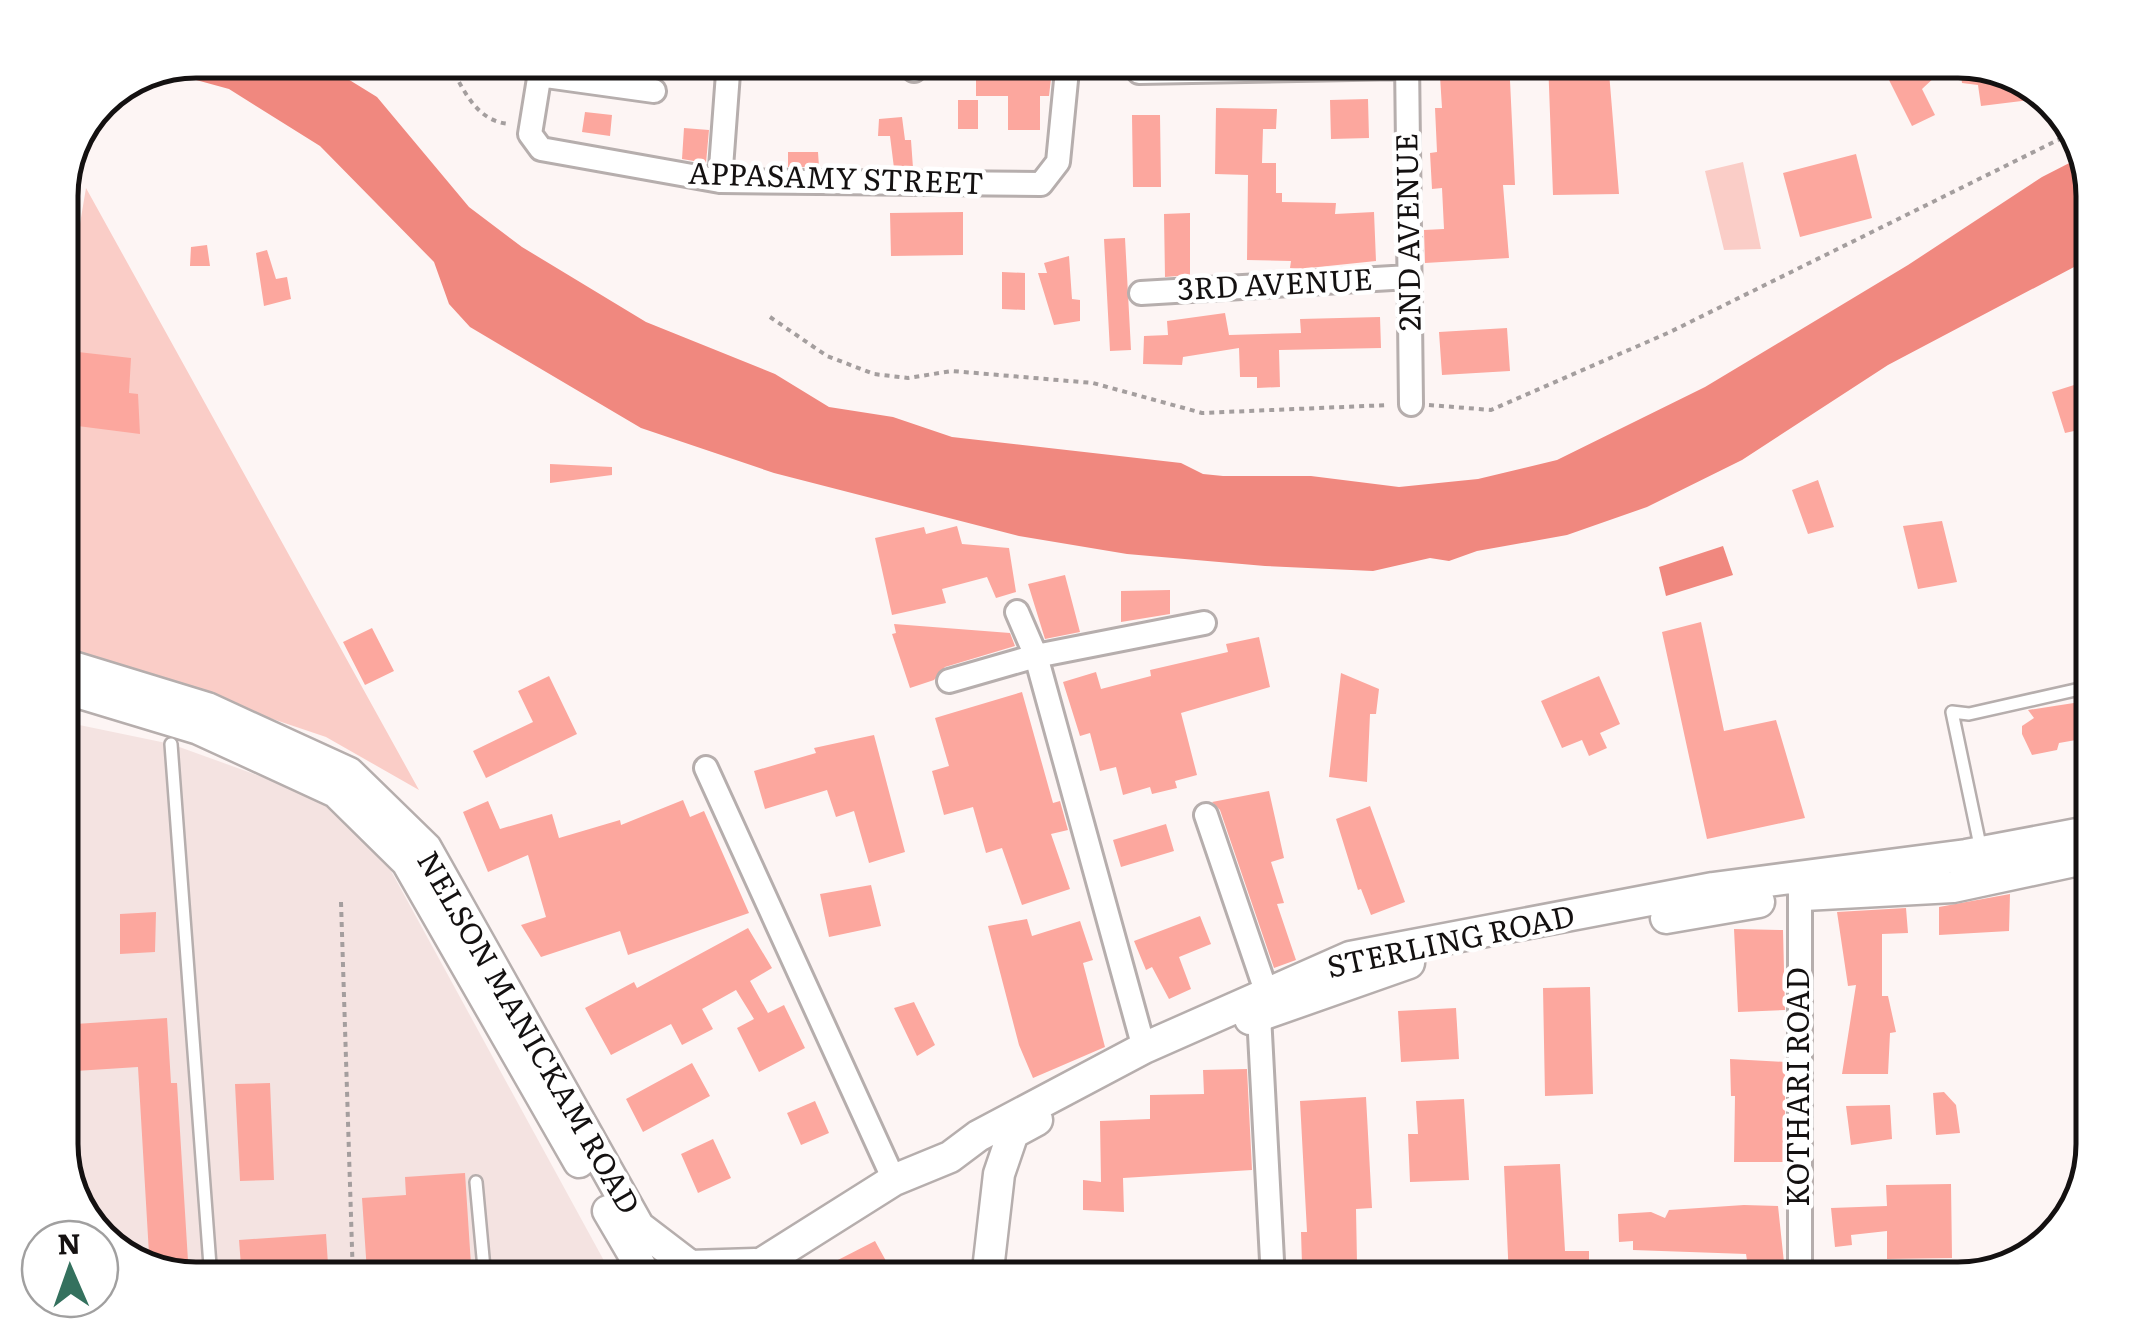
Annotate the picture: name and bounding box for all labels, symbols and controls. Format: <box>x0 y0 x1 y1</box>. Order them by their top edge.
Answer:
street label: 2ND AVENUE <box>1382 133 1430 331</box>
street label: APPASAMY STREET <box>688 149 985 203</box>
street label: 3RD AVENUE <box>1176 255 1374 309</box>
street label: NELSON MANICKAM ROAD <box>408 842 653 1221</box>
street label: STERLING ROAD <box>1323 891 1578 987</box>
street label: KOTHARI ROAD <box>1774 967 1818 1207</box>
north arrow <box>20 1219 120 1319</box>
text: N <box>57 1221 82 1263</box>

